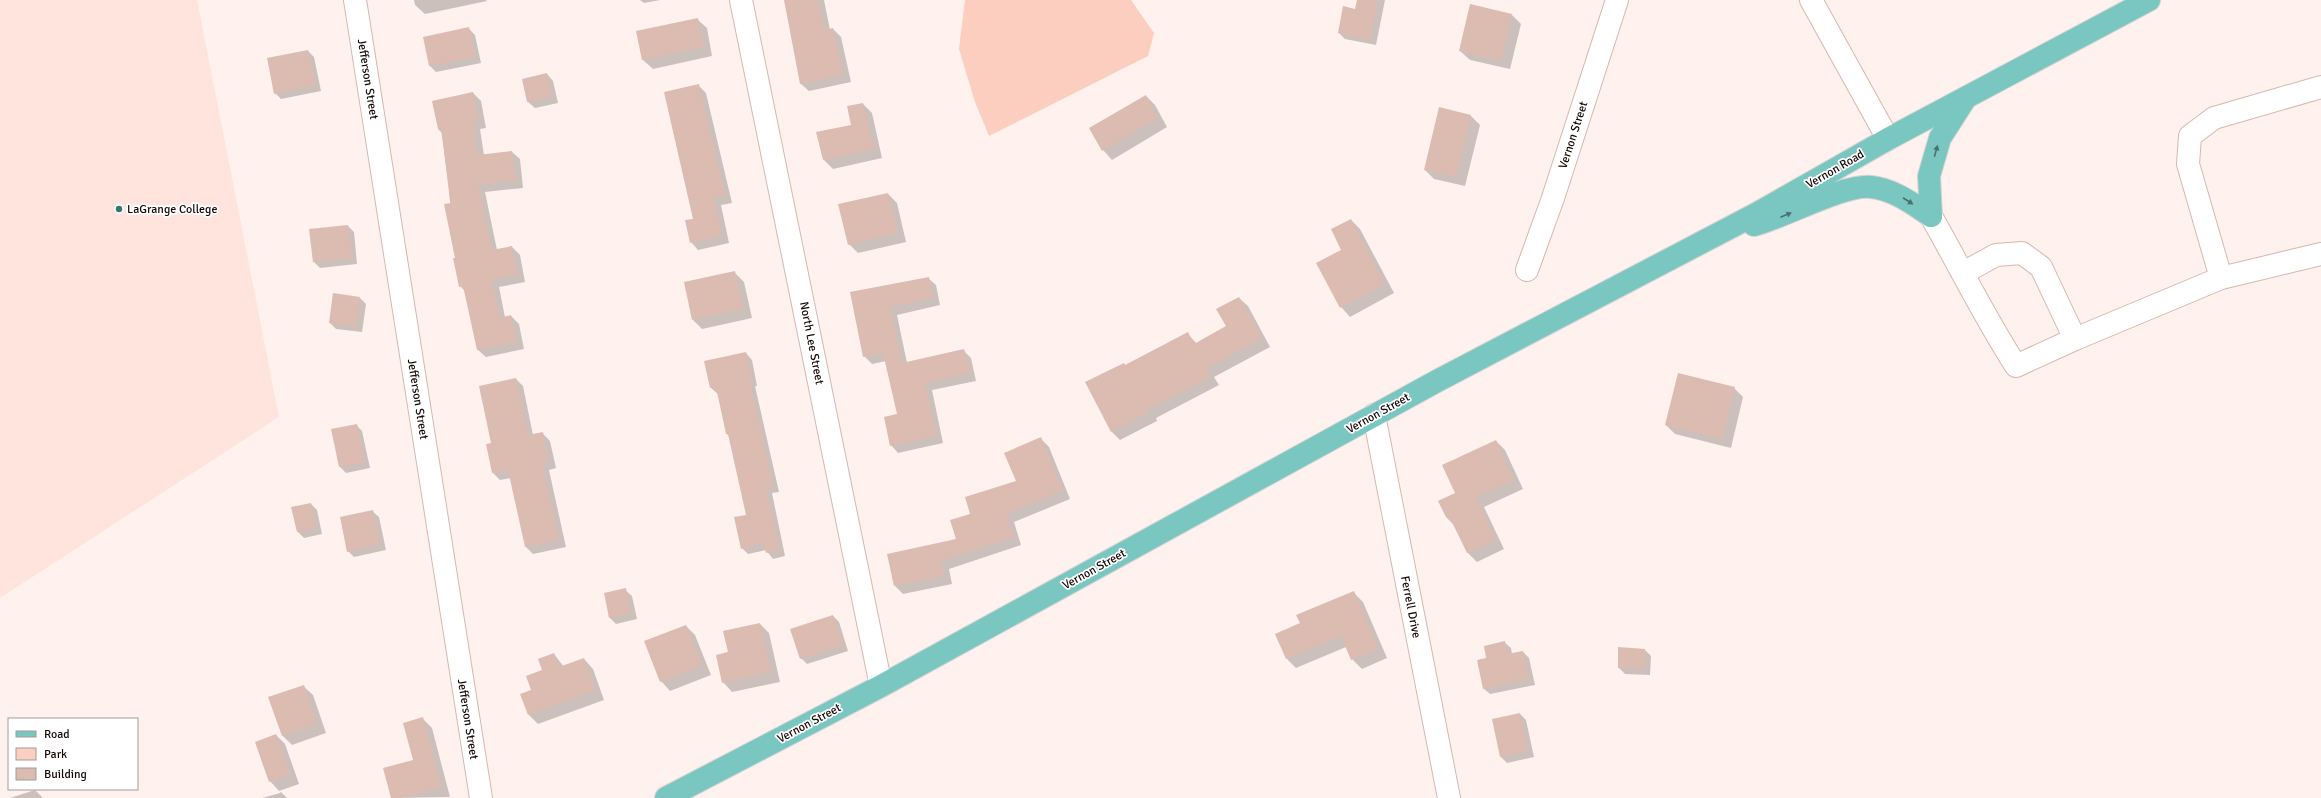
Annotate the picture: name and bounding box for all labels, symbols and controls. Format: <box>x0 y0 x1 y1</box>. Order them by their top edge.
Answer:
street label: Jefferson Street <box>354 38 381 120</box>
street label: Vernon Street <box>1556 100 1591 171</box>
one-way arrow <box>1933 144 1939 156</box>
street label: Vernon Road <box>1804 147 1867 192</box>
one-way arrow <box>1903 197 1913 205</box>
place label: LaGrange College <box>127 202 217 217</box>
marker: LaGrange College <box>114 204 124 214</box>
one-way arrow <box>1781 212 1792 218</box>
street label: North Lee Street <box>796 300 827 386</box>
street label: Jefferson Street <box>404 358 431 440</box>
street label: Vernon Street <box>1344 390 1412 437</box>
street label: Vernon Street <box>1060 546 1128 593</box>
street label: Ferrell Drive <box>1397 575 1424 639</box>
street label: Jefferson Street <box>454 678 481 760</box>
street label: Vernon Street <box>775 700 844 746</box>
legend <box>8 718 138 790</box>
text: Road <box>44 727 70 742</box>
text: Park <box>44 747 67 762</box>
text: Building <box>44 767 87 782</box>

